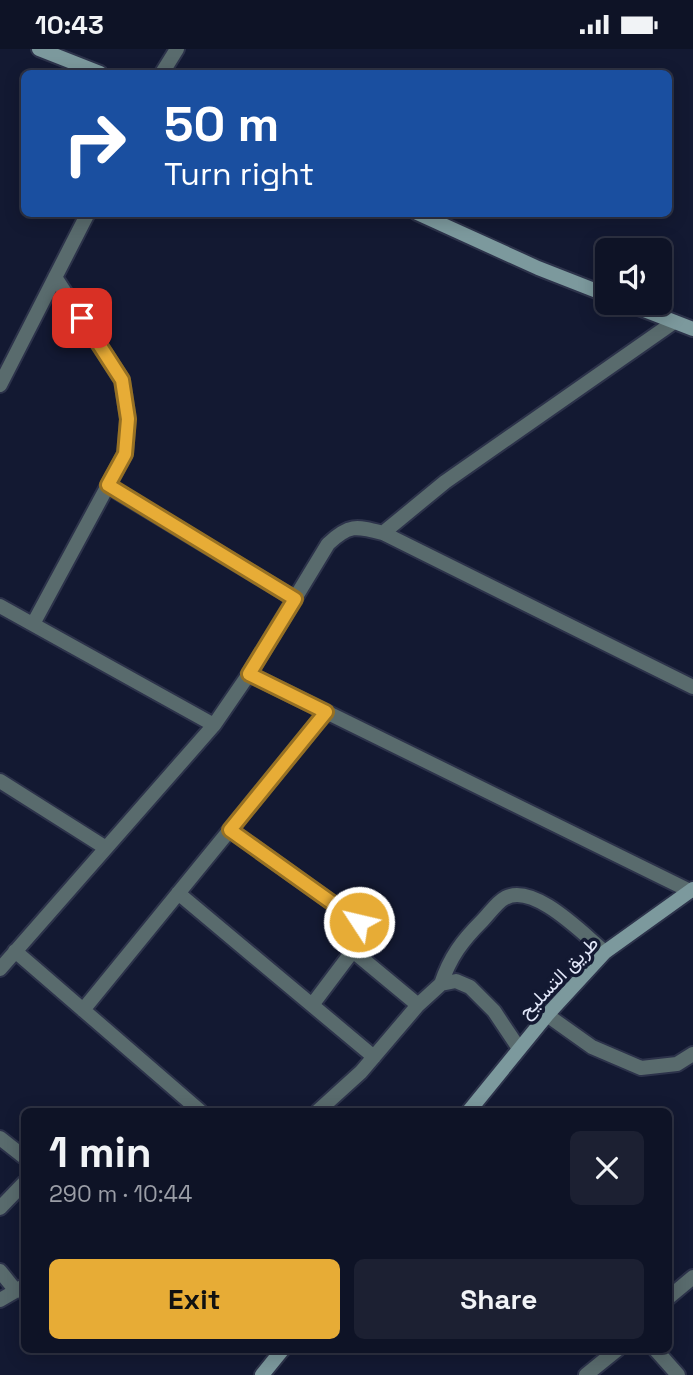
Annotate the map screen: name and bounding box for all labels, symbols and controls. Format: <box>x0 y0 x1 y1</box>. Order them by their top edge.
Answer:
text: 10:43 <box>35 8 104 42</box>
text: 50 m <box>164 93 279 155</box>
icon: right <box>49 98 140 189</box>
text: Turn right <box>164 154 314 194</box>
map controls <box>595 238 672 315</box>
button: sound <box>595 238 672 315</box>
pin <box>52 288 112 348</box>
icon: arrive <box>63 299 101 337</box>
position arrow <box>322 885 396 959</box>
street label: طريق التسليح <box>513 931 605 1024</box>
text: 1 min <box>49 1126 152 1179</box>
button: close <box>570 1131 644 1205</box>
text: 290 m · 10:44 <box>49 1179 192 1209</box>
button: Exit <box>49 1259 340 1339</box>
button: Share <box>354 1259 644 1339</box>

